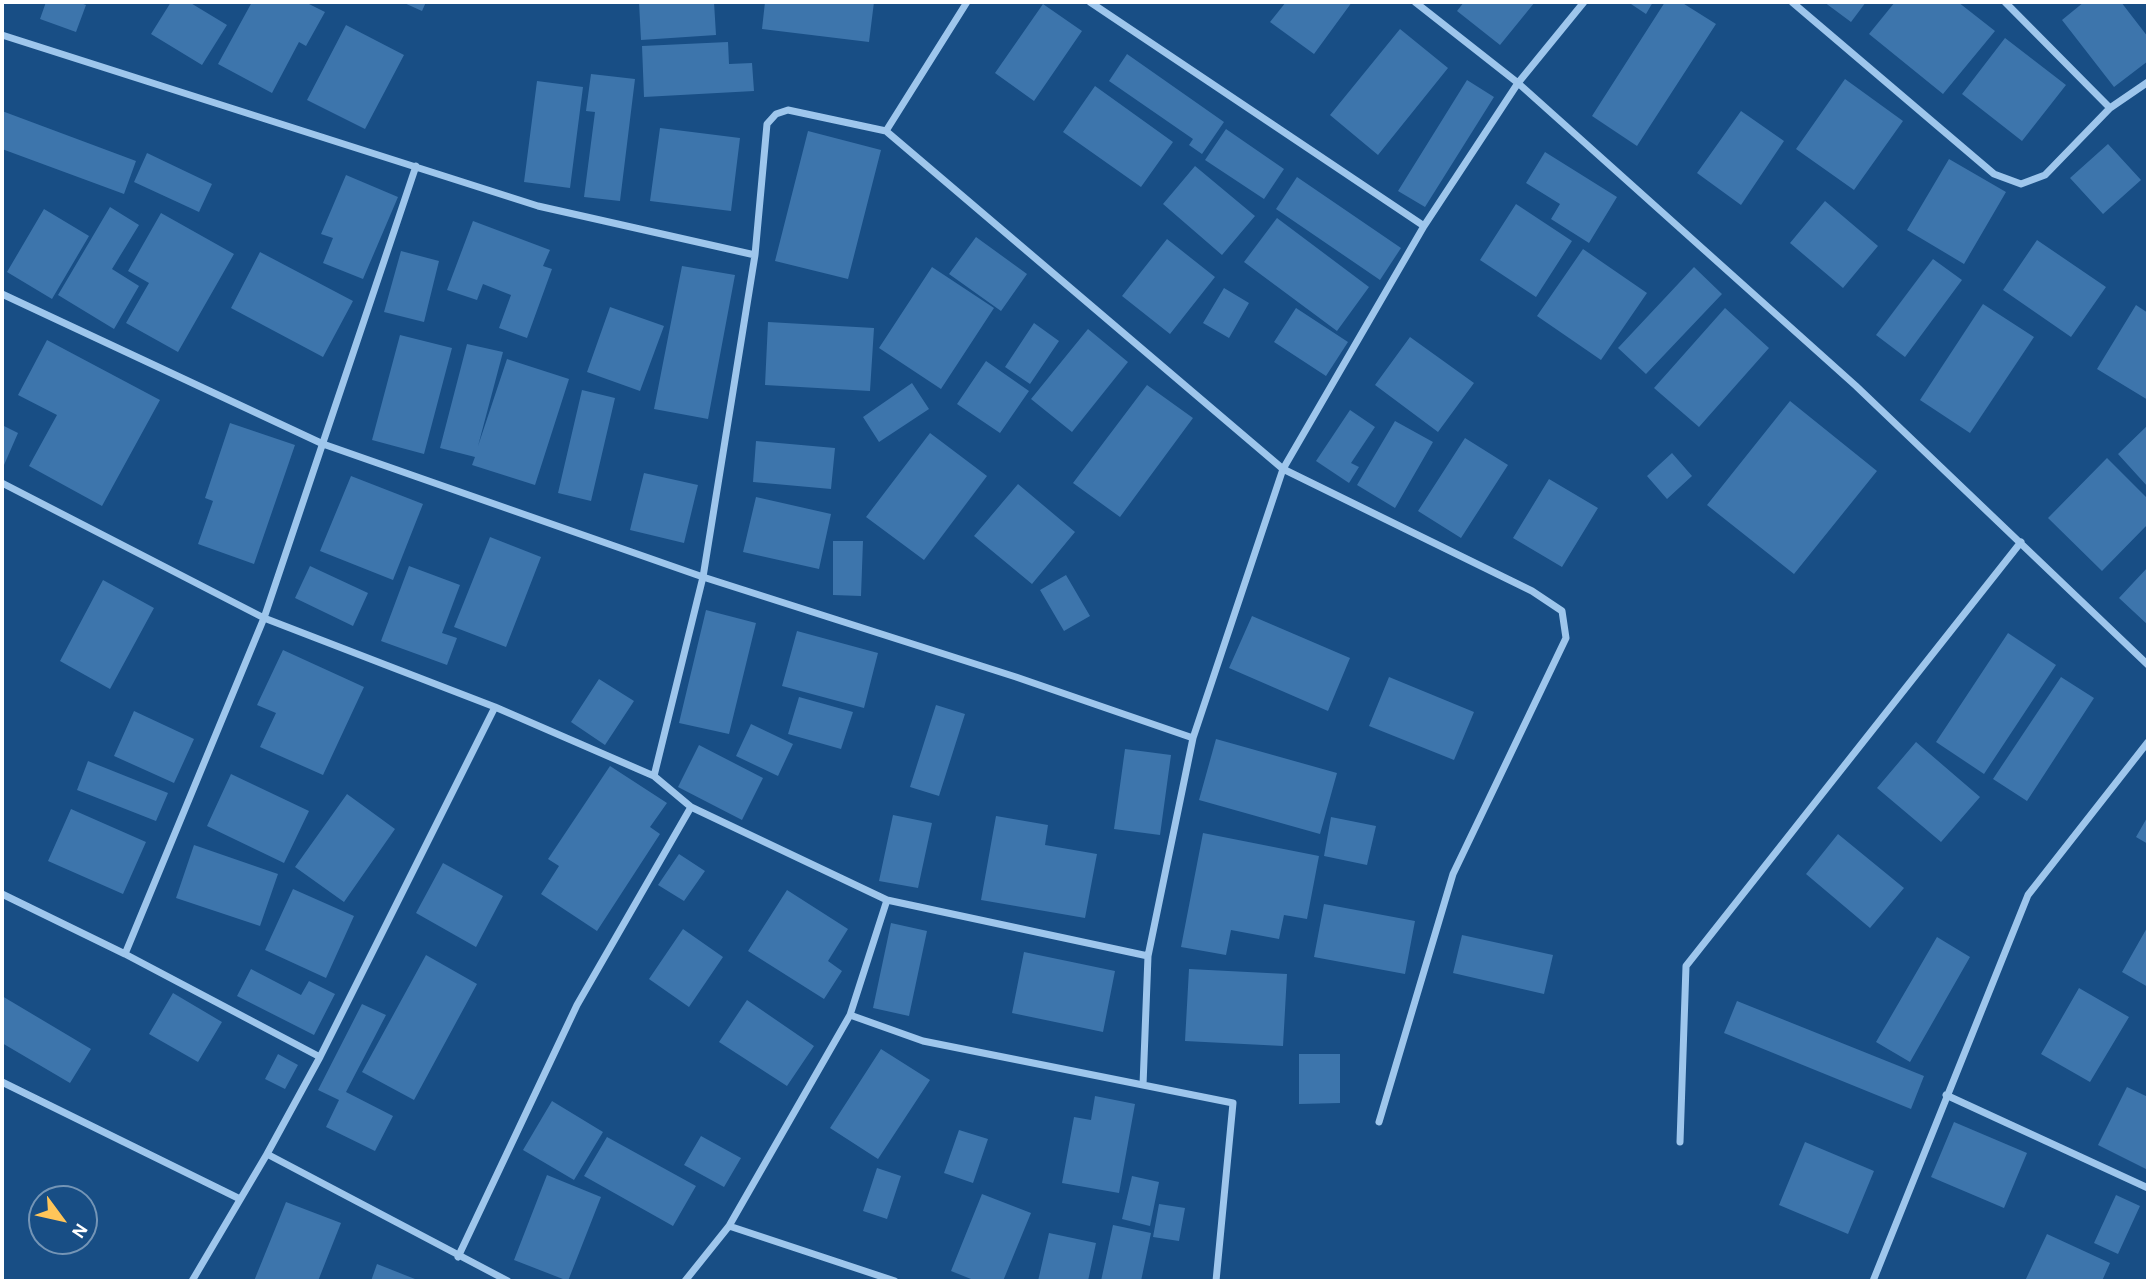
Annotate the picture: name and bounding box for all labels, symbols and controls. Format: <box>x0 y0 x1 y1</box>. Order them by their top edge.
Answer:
north arrow <box>28 1185 98 1255</box>
text: N <box>68 1220 91 1241</box>

